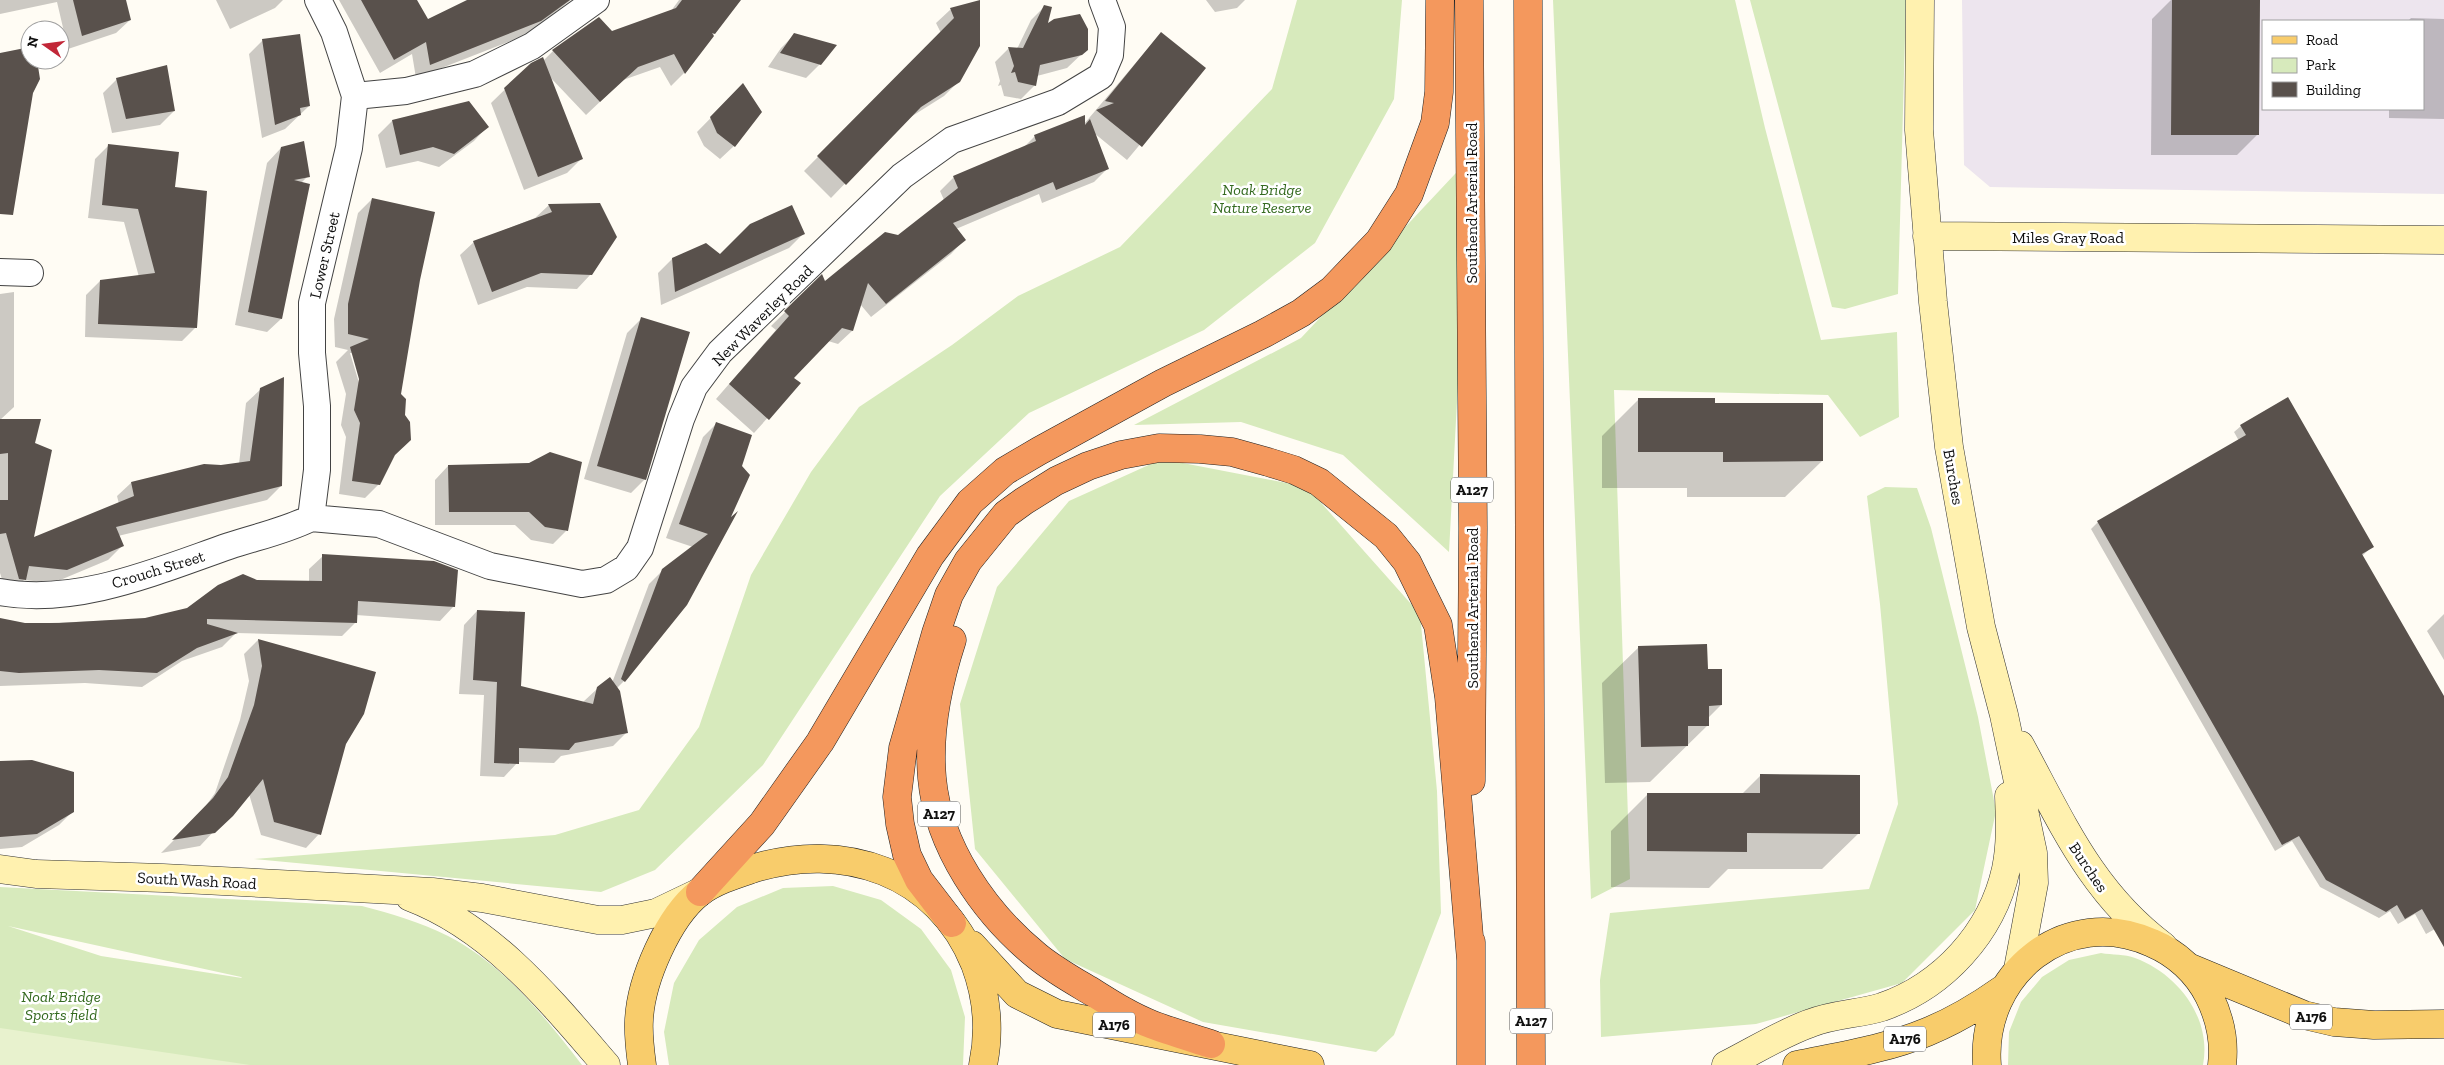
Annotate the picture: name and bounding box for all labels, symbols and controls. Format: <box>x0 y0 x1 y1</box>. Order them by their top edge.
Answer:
north arrow <box>20 20 70 70</box>
legend <box>2262 20 2424 110</box>
text: Road <box>2306 31 2339 49</box>
text: N <box>23 34 42 49</box>
text: Park <box>2306 56 2336 74</box>
text: Building <box>2306 81 2361 99</box>
street label: Southend Arterial Road <box>1462 122 1481 284</box>
park label: Noak Bridge Nature Reserve <box>1212 180 1312 217</box>
street label: Lower Street <box>305 210 344 300</box>
street label: Miles Gray Road <box>2012 228 2124 247</box>
street label: New Waverley Road <box>708 261 817 370</box>
street label: Burches <box>1939 448 1968 506</box>
road number: A127 <box>1451 478 1493 502</box>
street label: Southend Arterial Road <box>1463 527 1482 689</box>
street label: Crouch Street <box>109 546 207 593</box>
road number: A127 <box>918 802 960 826</box>
street label: Burches <box>2065 839 2112 896</box>
street label: South Wash Road <box>137 868 257 893</box>
park label: Noak Bridge Sports field <box>21 987 101 1024</box>
road number: A176 <box>2290 1004 2332 1030</box>
road number: A127 <box>1510 1008 1552 1034</box>
road number: A176 <box>1093 1012 1135 1038</box>
road number: A176 <box>1884 1026 1926 1052</box>

